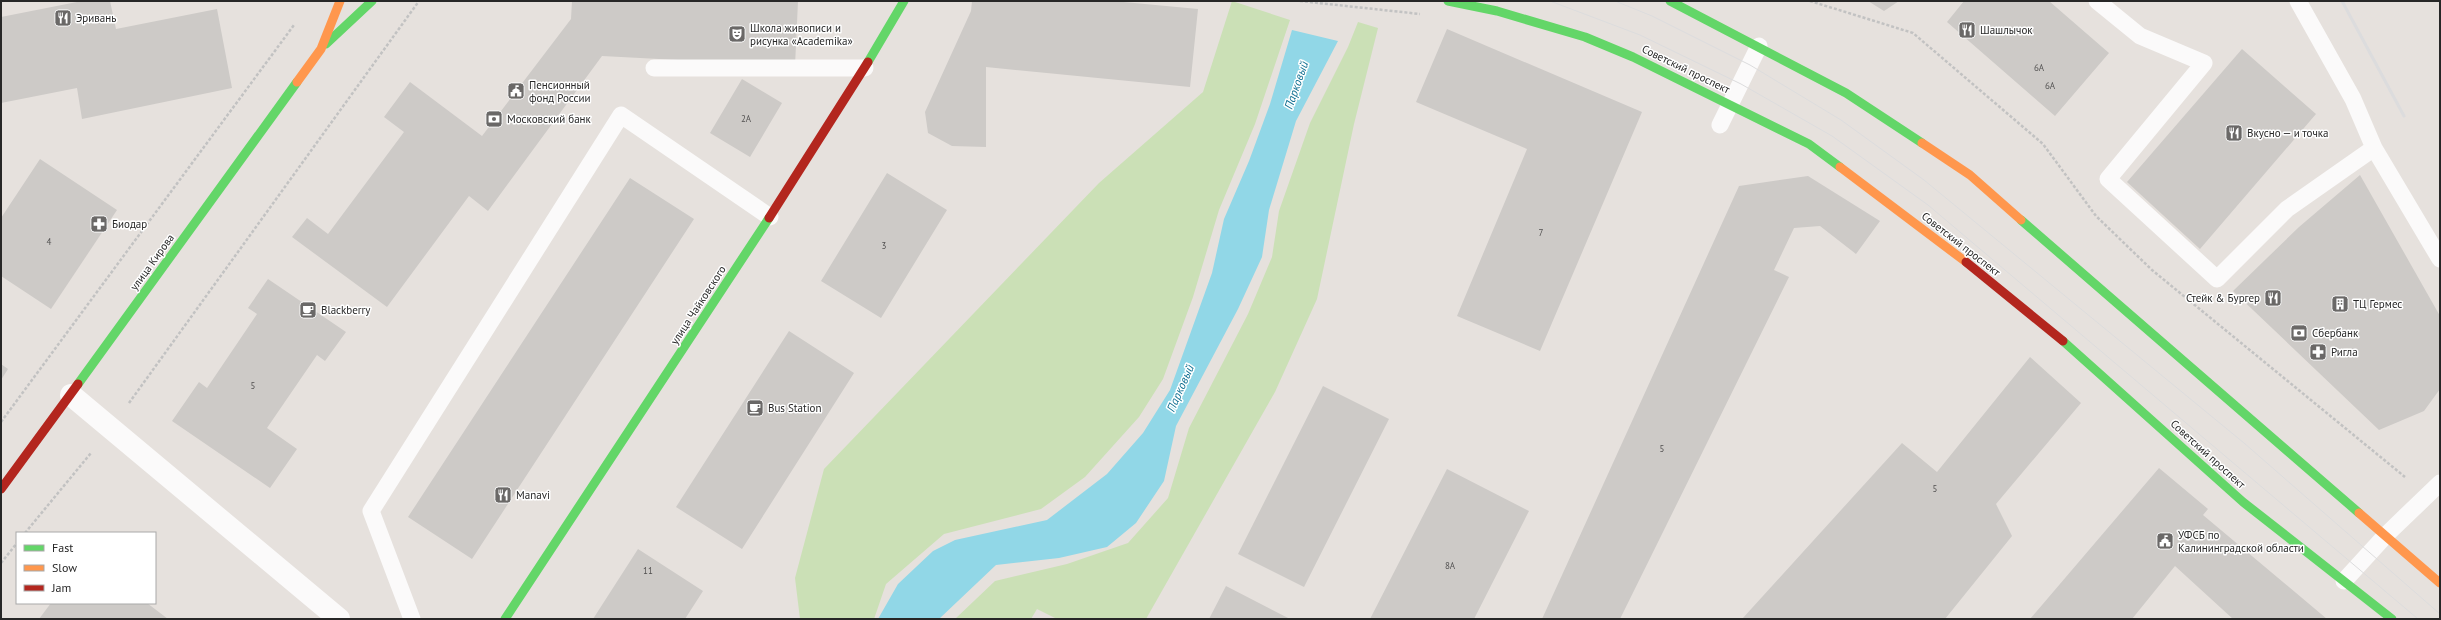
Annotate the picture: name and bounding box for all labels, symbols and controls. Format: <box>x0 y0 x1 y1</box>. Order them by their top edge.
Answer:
restaurant icon: Эривань <box>53 8 73 28</box>
place label: Эривань <box>76 11 116 25</box>
restaurant icon: Шашлычок <box>1957 20 1977 40</box>
place label: Школа живописи и рисунка «Academika» <box>750 21 853 48</box>
place label: Шашлычок <box>1980 23 2033 37</box>
theatre icon: Школа живописи и рисунка «Academika» <box>727 24 747 44</box>
street label: Советский проспект <box>1640 42 1733 97</box>
water label: Парковый <box>1281 59 1311 111</box>
house number: 6А <box>2034 62 2045 73</box>
place label: Пенсионный фонд России <box>529 78 591 105</box>
house number: 6А <box>2045 80 2056 91</box>
public building icon: Пенсионный фонд России <box>506 81 526 101</box>
bank icon: Московский банк <box>484 109 504 129</box>
place label: Московский банк <box>507 112 592 126</box>
house number: 2А <box>741 113 752 124</box>
restaurant icon: Вкусно — и точка <box>2224 123 2244 143</box>
place label: Вкусно — и точка <box>2247 126 2329 140</box>
street label: Советский проспект <box>1919 209 2004 279</box>
pharmacy icon: Биодар <box>89 214 109 234</box>
place label: Биодар <box>112 217 147 231</box>
house number: 7 <box>1539 227 1544 238</box>
street label: улица Кирова <box>127 231 177 293</box>
house number: 4 <box>47 236 52 247</box>
house number: 3 <box>882 240 887 251</box>
street label: улица Чайковского <box>667 263 729 347</box>
restaurant icon: Стейк & Бургер <box>2263 288 2283 308</box>
place label: Стейк & Бургер <box>2186 291 2260 305</box>
building icon: ТЦ Гермес <box>2330 294 2350 314</box>
place label: ТЦ Гермес <box>2353 297 2402 311</box>
cafe icon: Blackberry <box>298 300 318 320</box>
place label: Blackberry <box>321 303 371 317</box>
bank icon: Сбербанк <box>2289 323 2309 343</box>
place label: Сбербанк <box>2312 326 2359 340</box>
pharmacy icon: Ригла <box>2308 342 2328 362</box>
place label: Ригла <box>2331 345 2358 359</box>
water label: Парковый <box>1163 362 1197 414</box>
house number: 5 <box>251 380 256 391</box>
cafe icon: Bus Station <box>745 398 765 418</box>
place label: Bus Station <box>768 401 822 415</box>
street label: Советский проспект <box>2168 417 2249 492</box>
house number: 5 <box>1660 443 1665 454</box>
house number: 5 <box>1933 483 1938 494</box>
restaurant icon: Manavi <box>493 485 513 505</box>
place label: Manavi <box>516 488 550 502</box>
place label: УФСБ по Калининградской области <box>2178 528 2304 555</box>
public building icon: УФСБ по Калининградской области <box>2155 531 2175 551</box>
legend <box>16 532 156 604</box>
text: Fast <box>52 540 73 555</box>
text: Slow <box>52 560 77 575</box>
house number: 8А <box>1445 560 1456 571</box>
house number: 11 <box>643 565 653 576</box>
text: Jam <box>51 580 71 595</box>

